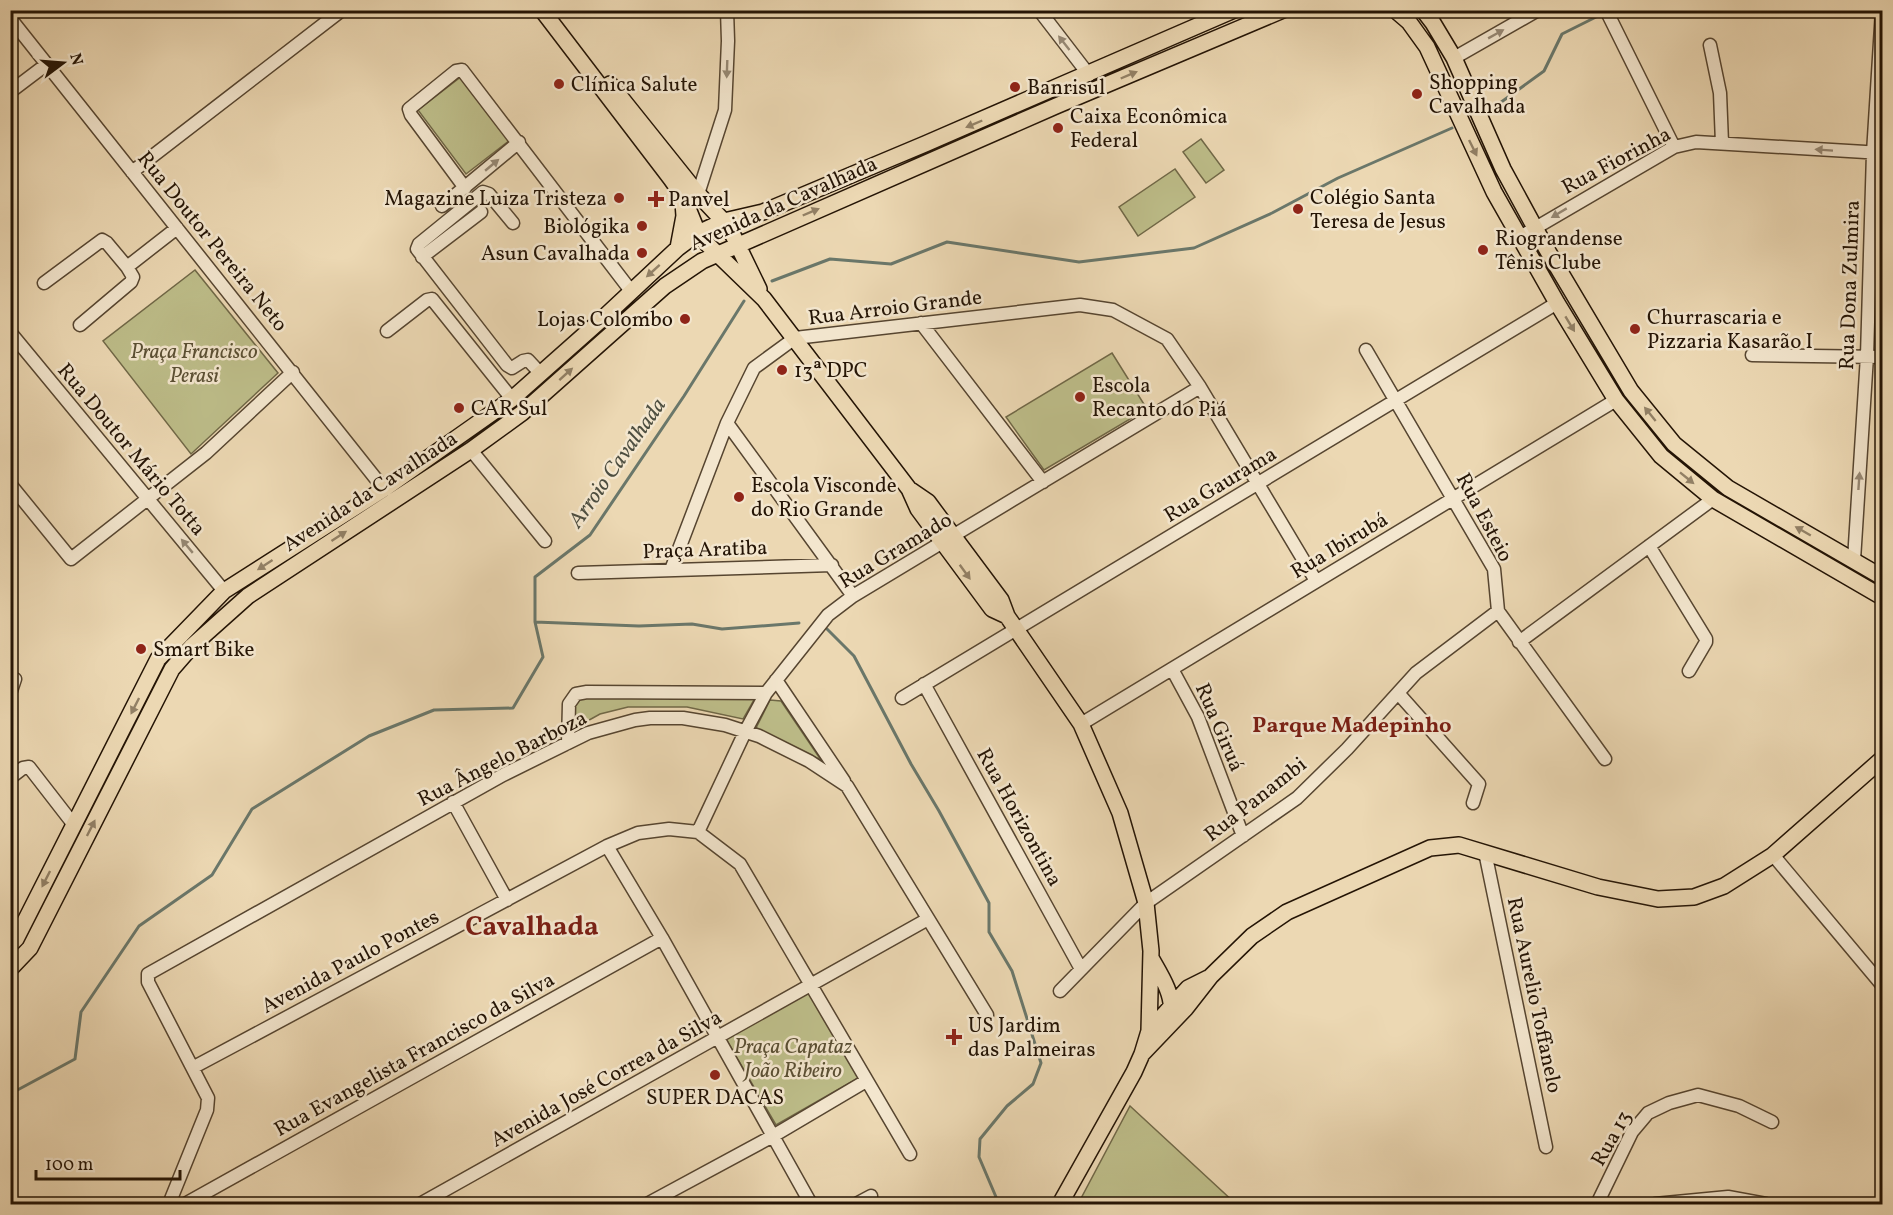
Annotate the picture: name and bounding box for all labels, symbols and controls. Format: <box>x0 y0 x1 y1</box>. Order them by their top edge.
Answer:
one-way arrow <box>1488 29 1505 39</box>
north arrow <box>33 33 93 93</box>
one-way arrow <box>1058 35 1070 51</box>
text: N <box>63 51 88 68</box>
one-way arrow <box>722 59 731 78</box>
place label: Shopping Cavalhada <box>1429 69 1526 122</box>
one-way arrow <box>1121 70 1139 80</box>
place label: Clínica Salute <box>571 71 698 100</box>
place label: Banrisul <box>1027 74 1105 103</box>
marker: Clínica Salute <box>552 77 566 91</box>
marker: Banrisul <box>1008 80 1022 94</box>
marker: Shopping Cavalhada <box>1410 87 1424 101</box>
place label: Caixa Econômica Federal <box>1070 103 1228 156</box>
one-way arrow <box>964 119 982 129</box>
street label: Rua Fiorinha <box>1557 120 1677 202</box>
marker: Caixa Econômica Federal <box>1051 121 1065 135</box>
one-way arrow <box>1468 140 1477 157</box>
one-way arrow <box>1815 145 1834 155</box>
street label: Rua Doutor Pereira Neto <box>130 146 294 338</box>
street label: Avenida da Cavalhada <box>685 150 882 259</box>
one-way arrow <box>484 159 499 172</box>
place label: Colégio Santa Teresa de Jesus <box>1310 184 1446 237</box>
place label: Magazine Luiza Tristeza <box>384 185 607 214</box>
place label: Panvel <box>668 186 729 215</box>
marker: Magazine Luiza Tristeza <box>612 191 626 205</box>
marker: Panvel <box>649 192 663 206</box>
street label: Rua Dona Zulmira <box>1833 200 1868 371</box>
marker: Colégio Santa Teresa de Jesus <box>1291 202 1305 216</box>
one-way arrow <box>802 207 820 217</box>
one-way arrow <box>1551 208 1567 219</box>
place label: Biológika <box>543 213 630 242</box>
marker: Biológika <box>635 219 649 233</box>
place label: Riograndense Tênis Clube <box>1495 225 1623 278</box>
place label: Asun Cavalhada <box>481 240 630 269</box>
marker: Riograndense Tênis Clube <box>1476 243 1490 257</box>
marker: Asun Cavalhada <box>635 246 649 260</box>
one-way arrow <box>646 264 661 278</box>
street label: Rua Arroio Grande <box>807 283 984 334</box>
place label: Churrascaria e Pizzaria Kasarão I <box>1647 304 1813 357</box>
place label: Lojas Colombo <box>537 306 673 335</box>
marker: Lojas Colombo <box>678 312 692 326</box>
one-way arrow <box>1565 316 1575 333</box>
marker: Churrascaria e Pizzaria Kasarão I <box>1628 322 1642 336</box>
park label: Praça Francisco Perasi <box>131 338 258 391</box>
street label: Rua Doutor Mário Totta <box>50 357 212 543</box>
place label: 13ª DPC <box>794 357 868 386</box>
marker: 13ª DPC <box>775 363 789 377</box>
one-way arrow <box>558 367 573 381</box>
place label: Escola Recanto do Piá <box>1092 372 1227 425</box>
marker: Escola Recanto do Piá <box>1073 390 1087 404</box>
water label: Arroio Cavalhada <box>561 392 674 536</box>
place label: CAR Sul <box>471 395 547 424</box>
marker: CAR Sul <box>452 401 466 415</box>
one-way arrow <box>1644 407 1657 422</box>
street label: Avenida da Cavalhada <box>278 425 464 560</box>
street label: Rua Gaurama <box>1159 440 1283 530</box>
street label: Rua Esteio <box>1448 468 1519 567</box>
one-way arrow <box>1680 471 1695 484</box>
one-way arrow <box>1854 471 1864 490</box>
place label: Escola Visconde do Rio Grande <box>751 472 897 525</box>
marker: Escola Visconde do Rio Grande <box>732 490 746 504</box>
street label: Rua Gramado <box>834 506 958 597</box>
street label: Rua Ibirubá <box>1286 506 1394 587</box>
one-way arrow <box>1795 526 1812 536</box>
one-way arrow <box>331 530 347 542</box>
street label: Praça Aratiba <box>642 534 768 567</box>
one-way arrow <box>181 538 193 553</box>
one-way arrow <box>256 559 273 570</box>
one-way arrow <box>959 563 971 579</box>
place label: Smart Bike <box>153 636 255 665</box>
marker: Smart Bike <box>134 642 148 656</box>
street label: Rua Giruá <box>1187 679 1250 776</box>
one-way arrow <box>130 697 139 714</box>
street label: Rua Ângelo Barboza <box>413 704 592 815</box>
district label: Parque Madepinho <box>1252 711 1452 742</box>
street label: Rua Horizontina <box>969 743 1069 892</box>
street label: Rua Panambi <box>1199 751 1313 849</box>
one-way arrow <box>86 819 96 836</box>
one-way arrow <box>42 871 51 888</box>
street label: Rua Aurelio Toffanelo <box>1499 895 1568 1096</box>
street label: Avenida Paulo Pontes <box>257 903 445 1021</box>
district label: Cavalhada <box>465 909 599 947</box>
street label: Rua Evangelista Francisco da Silva <box>269 966 560 1145</box>
street label: Avenida José Correa da Silva <box>486 1004 728 1155</box>
place label: US Jardim das Palmeiras <box>968 1012 1096 1065</box>
marker: US Jardim das Palmeiras <box>945 1028 963 1046</box>
park label: Praça Capataz João Ribeiro <box>734 1033 853 1086</box>
marker: SUPER DACAS <box>708 1068 722 1082</box>
place label: SUPER DACAS <box>646 1084 784 1113</box>
street label: Rua 13 <box>1585 1106 1640 1172</box>
scale bar <box>36 1143 180 1181</box>
text: 100 m <box>45 1153 94 1178</box>

